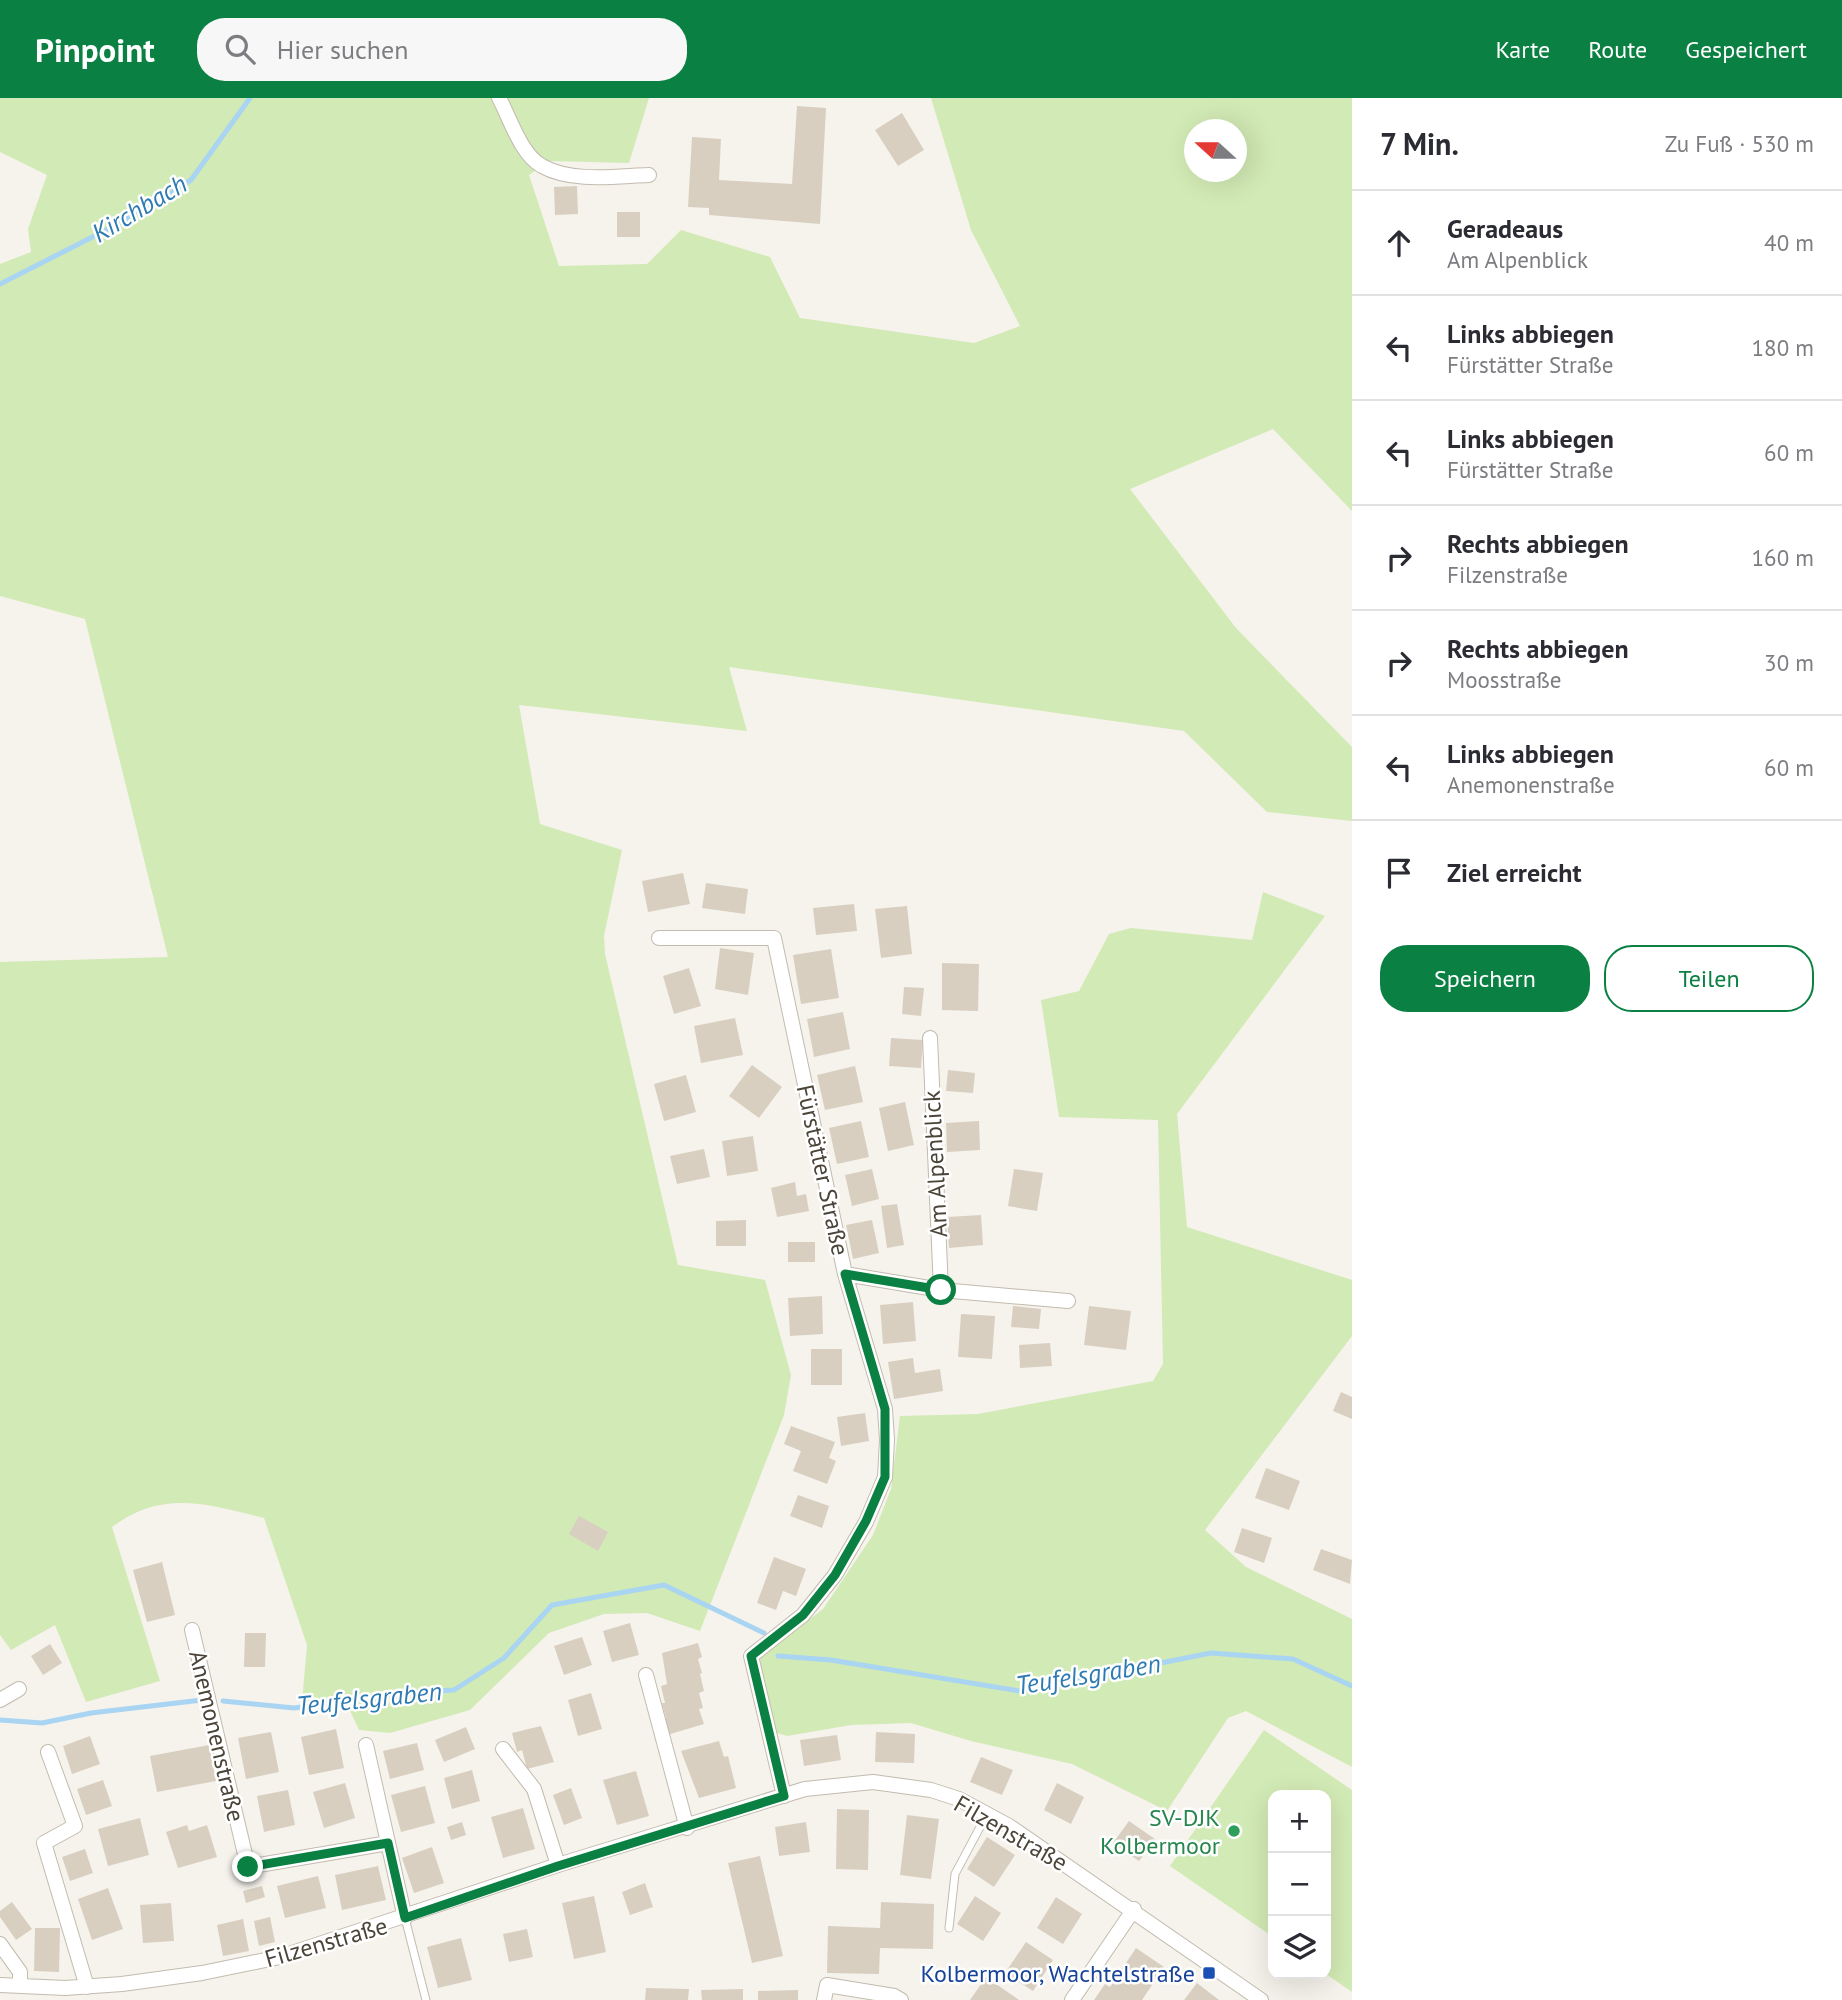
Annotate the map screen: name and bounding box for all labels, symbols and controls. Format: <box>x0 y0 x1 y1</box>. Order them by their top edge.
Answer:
search box <box>197 18 687 81</box>
text: Pinpoint <box>35 28 155 71</box>
icon: search <box>221 30 259 68</box>
text: Hier suchen <box>277 33 408 66</box>
text: Karte <box>1495 34 1550 65</box>
text: Route <box>1588 34 1647 65</box>
text: Gespeichert <box>1685 34 1807 65</box>
north arrow <box>1184 119 1247 182</box>
text: 7 Min. <box>1380 124 1459 163</box>
text: Zu Fuß · 530 m <box>1665 129 1814 158</box>
water label: Kirchbach <box>85 167 193 249</box>
text: Geradeaus <box>1447 212 1563 245</box>
icon: ahead <box>1380 224 1418 262</box>
text: 40 m <box>1764 228 1814 257</box>
text: Am Alpenblick <box>1447 245 1588 274</box>
text: Links abbiegen <box>1447 317 1614 350</box>
icon: left <box>1380 329 1418 367</box>
text: 180 m <box>1752 333 1814 362</box>
text: Fürstätter Straße <box>1447 350 1614 379</box>
text: Links abbiegen <box>1447 422 1614 455</box>
icon: left <box>1380 434 1418 472</box>
text: 60 m <box>1764 438 1814 467</box>
text: Fürstätter Straße <box>1447 455 1614 484</box>
text: Rechts abbiegen <box>1447 527 1629 560</box>
icon: right <box>1380 539 1418 577</box>
text: 160 m <box>1752 543 1814 572</box>
text: Filzenstraße <box>1447 560 1568 589</box>
text: Rechts abbiegen <box>1447 632 1629 665</box>
icon: right <box>1380 644 1418 682</box>
text: 30 m <box>1764 648 1814 677</box>
text: Moosstraße <box>1447 665 1562 694</box>
text: Links abbiegen <box>1447 737 1614 770</box>
icon: left <box>1380 749 1418 787</box>
text: 60 m <box>1764 753 1814 782</box>
text: Anemonenstraße <box>1447 770 1615 799</box>
icon: arrive <box>1380 854 1418 892</box>
text: Ziel erreicht <box>1447 856 1582 889</box>
button: Speichern <box>1380 945 1590 1012</box>
button: Teilen <box>1604 945 1814 1012</box>
street label: Fürstätter Straße <box>790 1082 856 1258</box>
street label: Am Alpenblick <box>916 1089 954 1238</box>
route start <box>925 1274 956 1305</box>
water label: Teufelsgraben <box>1013 1646 1163 1702</box>
street label: Anemonenstraße <box>182 1647 252 1825</box>
water label: Teufelsgraben <box>294 1674 444 1722</box>
street label: Filzenstraße <box>949 1788 1073 1878</box>
map controls <box>1268 1790 1331 1979</box>
button: + <box>1268 1790 1331 1853</box>
place label: SV-DJK Kolbermoor <box>1100 1802 1220 1861</box>
marker: SV-DJK Kolbermoor <box>1226 1823 1242 1839</box>
route end <box>232 1851 263 1882</box>
button: − <box>1268 1853 1331 1916</box>
street label: Filzenstraße <box>261 1910 391 1974</box>
button: layers <box>1268 1916 1331 1979</box>
place label: Kolbermoor, Wachtelstraße <box>920 1958 1195 1989</box>
marker: Kolbermoor, Wachtelstraße <box>1201 1965 1217 1981</box>

